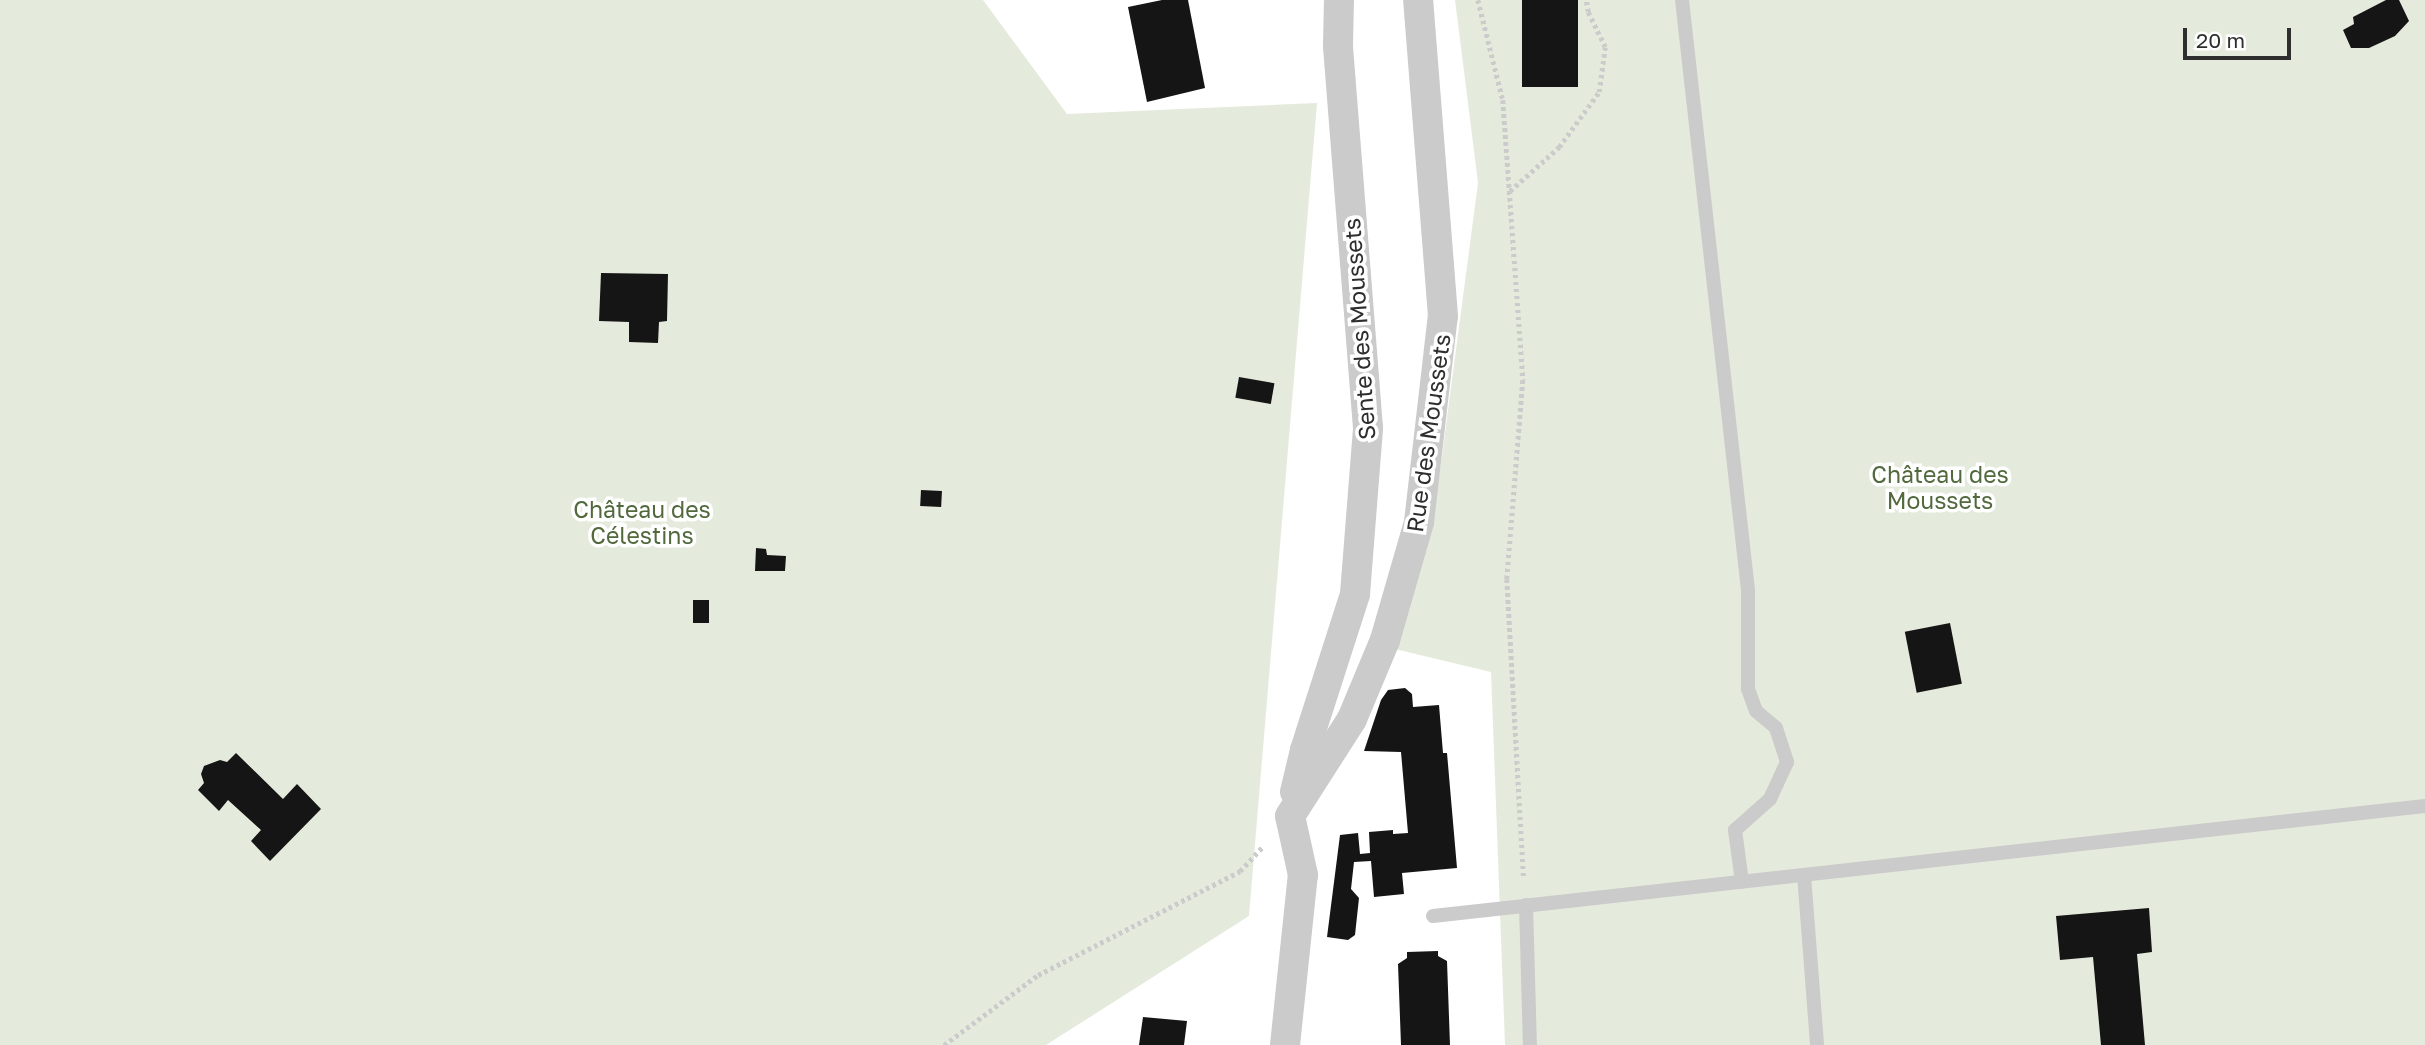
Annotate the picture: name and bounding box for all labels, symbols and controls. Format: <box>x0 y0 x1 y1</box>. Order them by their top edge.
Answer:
scale bar <box>2187 14 2296 58</box>
text: 20 m <box>2196 27 2245 53</box>
street label: Sente des Moussets <box>1337 217 1381 441</box>
street label: Rue des Moussets <box>1400 332 1456 534</box>
park label: Château des Moussets <box>1871 460 2009 514</box>
park label: Château des Célestins <box>573 495 711 549</box>

